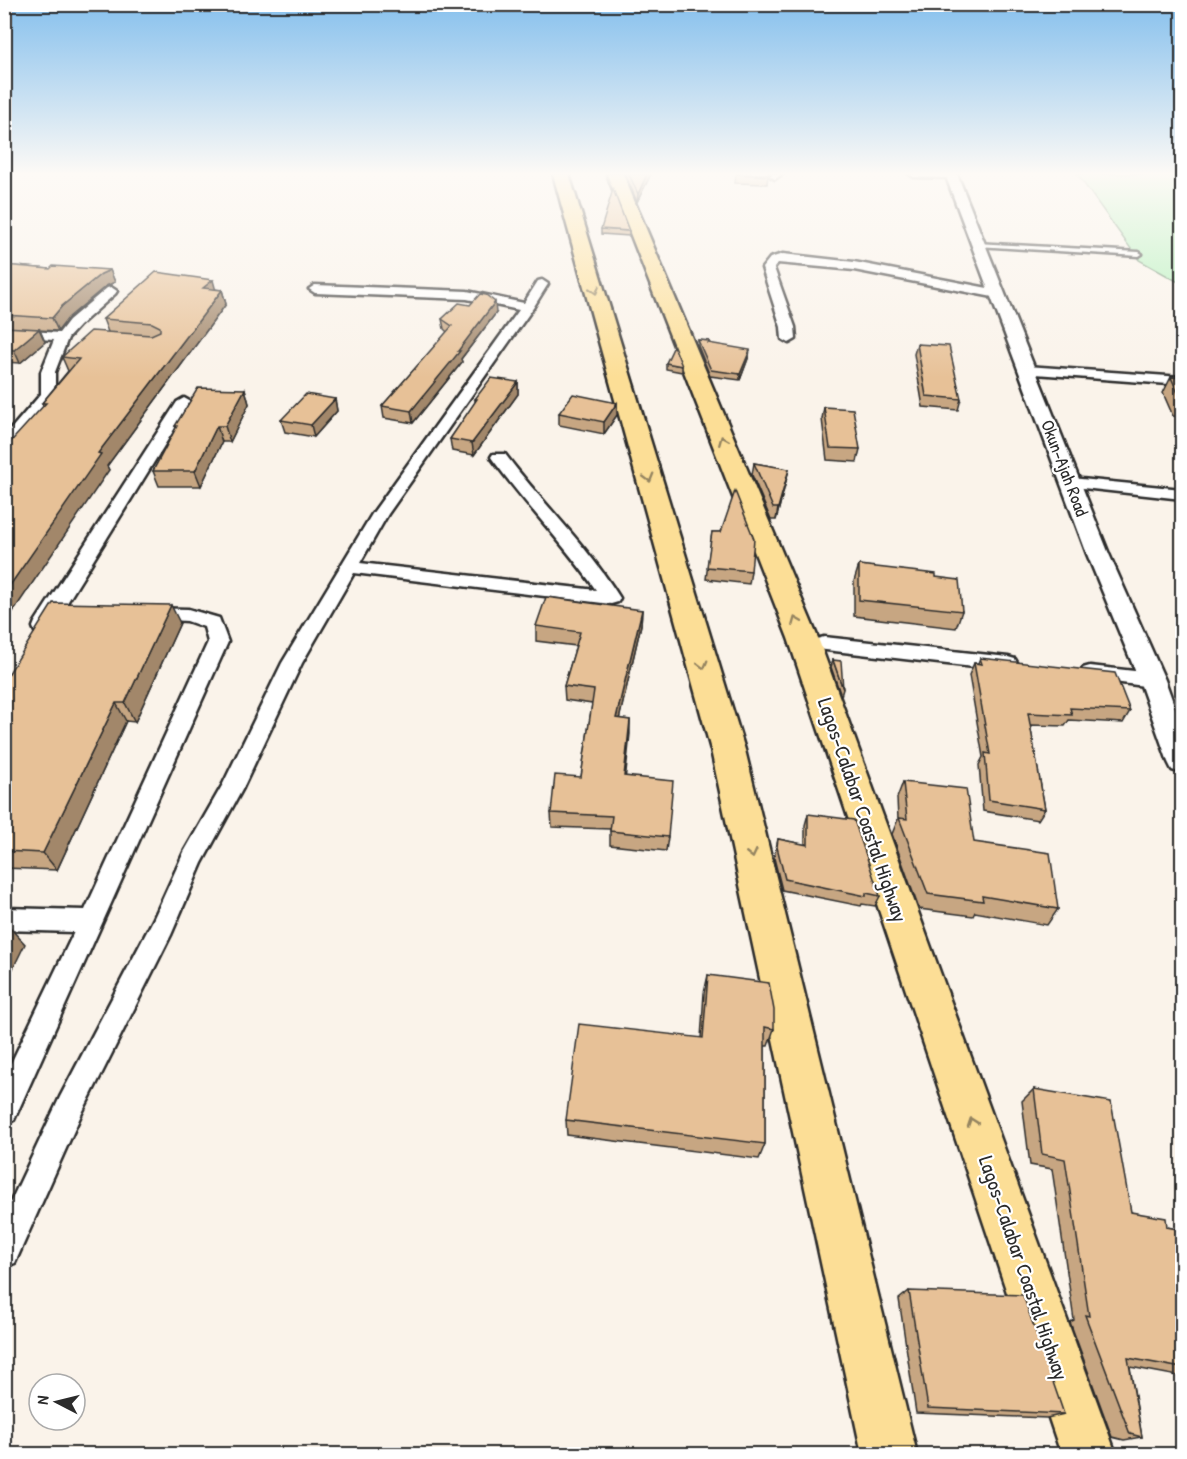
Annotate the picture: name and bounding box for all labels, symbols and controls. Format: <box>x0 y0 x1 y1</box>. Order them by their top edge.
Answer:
one-way arrow <box>588 284 600 295</box>
street label: Okun-Ajah Road <box>1035 416 1095 520</box>
one-way arrow <box>718 435 730 446</box>
one-way arrow <box>642 472 654 483</box>
one-way arrow <box>791 616 803 627</box>
one-way arrow <box>696 659 708 670</box>
street label: Lagos-Calabar Coastal Highway <box>811 694 915 926</box>
one-way arrow <box>744 848 757 858</box>
one-way arrow <box>967 1117 980 1128</box>
street label: Lagos-Calabar Coastal Highway <box>972 1152 1076 1384</box>
north arrow <box>27 1372 87 1432</box>
text: N <box>31 1394 54 1406</box>

